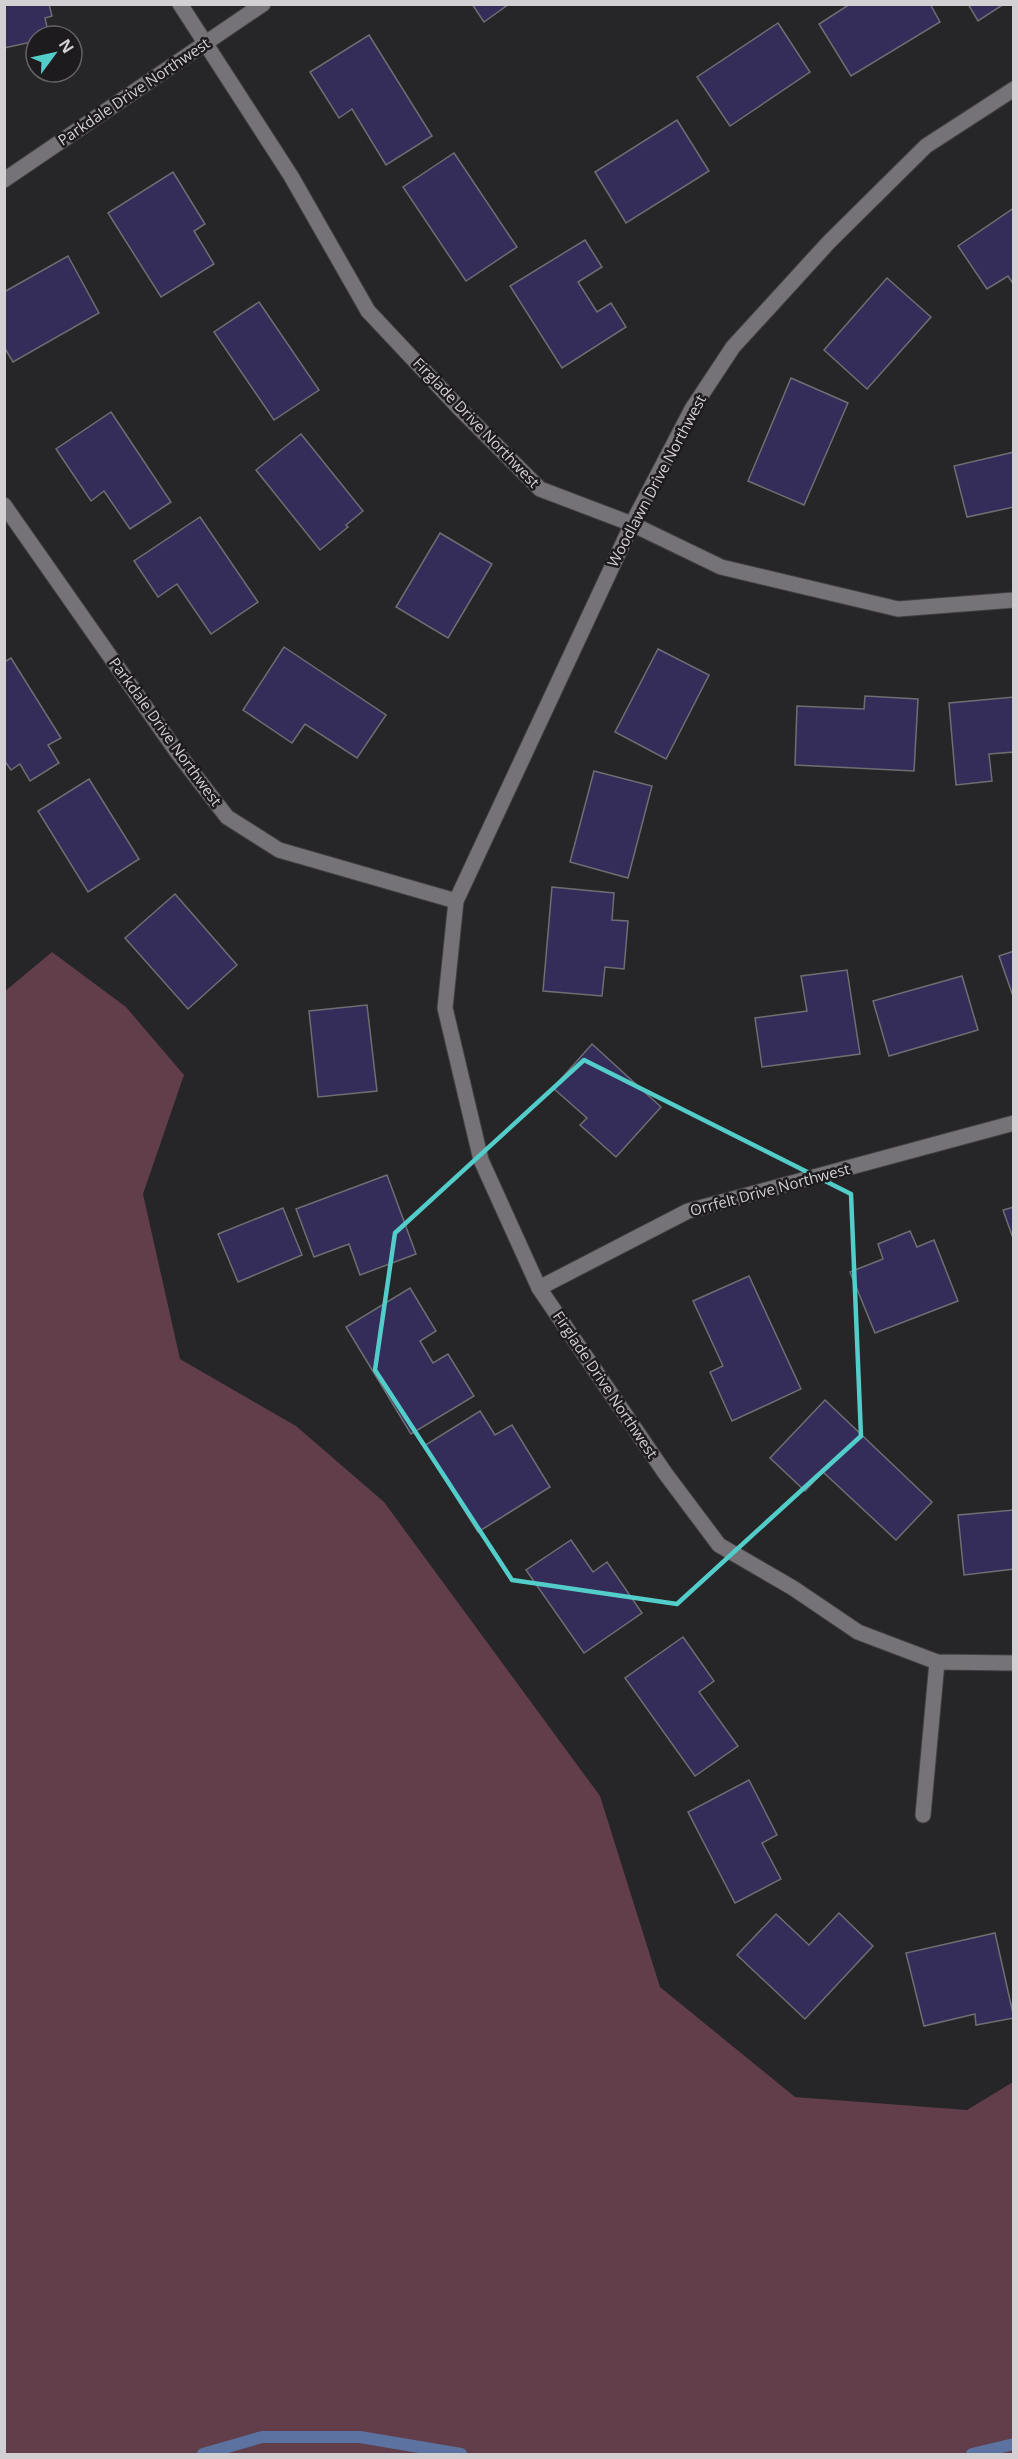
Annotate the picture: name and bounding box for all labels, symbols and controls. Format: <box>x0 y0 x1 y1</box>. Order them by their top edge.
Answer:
north arrow <box>24 24 84 84</box>
street label: Parkdale Drive Northwest <box>55 34 213 150</box>
street label: Firglade Drive Northwest <box>409 353 544 492</box>
street label: Woodlawn Drive Northwest <box>602 391 710 570</box>
street label: Parkdale Drive Northwest <box>105 653 227 810</box>
street label: Orrfelt Drive Northwest <box>688 1158 852 1220</box>
street label: Firglade Drive Northwest <box>549 1307 663 1462</box>

